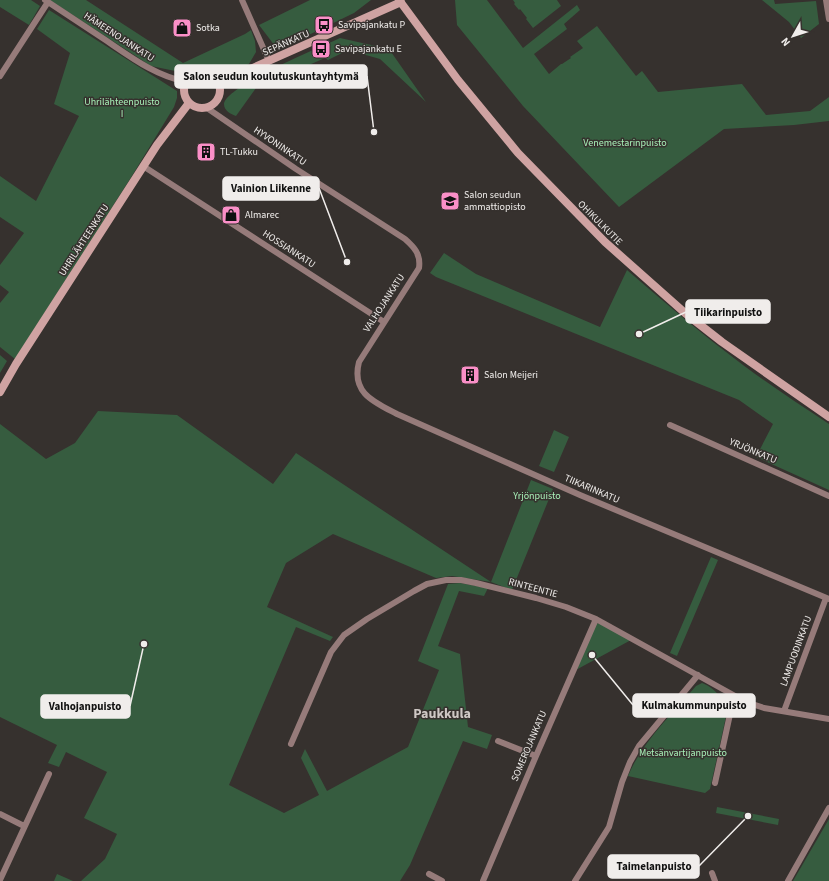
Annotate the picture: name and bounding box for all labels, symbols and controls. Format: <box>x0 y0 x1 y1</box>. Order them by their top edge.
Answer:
street label: HÄMEENOJANKATU <box>81 9 157 65</box>
bus stop icon: Savipajankatu P <box>313 14 335 36</box>
north arrow <box>773 16 813 56</box>
shop icon: Sotka <box>171 17 193 39</box>
place label: Savipajankatu P <box>338 18 406 32</box>
place label: Sotka <box>196 21 220 35</box>
street label: SEPÄNKATU <box>260 26 312 60</box>
text: N <box>777 34 794 50</box>
bus stop icon: Savipajankatu E <box>310 38 332 60</box>
place label: Savipajankatu E <box>335 42 402 56</box>
callout: Salon seudun koulutuskuntayhtymä <box>175 65 367 88</box>
text: Salon seudun koulutuskuntayhtymä <box>183 69 359 84</box>
park label: Uhrilähteenpuisto I <box>84 95 160 121</box>
street label: HYVONINKATU <box>251 123 309 169</box>
park label: Venemestarinpuisto <box>583 136 667 150</box>
building icon: TL-Tukku <box>195 141 217 163</box>
place label: TL-Tukku <box>220 145 258 159</box>
callout: Vainion Liikenne <box>223 177 319 200</box>
text: Vainion Liikenne <box>230 181 311 196</box>
place label: Salon seudun ammattiopisto <box>464 188 526 214</box>
school or university icon: Salon seudun ammattiopisto <box>439 190 461 212</box>
street label: OHIKULKUTIE <box>574 197 626 249</box>
street label: UHRILÄHTEENKATU <box>56 201 112 279</box>
shop icon: Almarec <box>220 204 242 226</box>
place label: Almarec <box>245 208 280 222</box>
street label: HOSSIANKATU <box>260 227 318 271</box>
street label: VALHOJANKATU <box>360 271 408 335</box>
callout: Tiikarinpuisto <box>686 300 770 323</box>
text: Tiikarinpuisto <box>694 305 762 320</box>
building icon: Salon Meijeri <box>459 364 481 386</box>
place label: Salon Meijeri <box>484 368 538 382</box>
street label: YRJÖNKATU <box>726 434 779 467</box>
street label: TIIKARINKATU <box>562 471 622 507</box>
park label: Yrjönpuisto <box>512 489 561 503</box>
street label: RINTEENTIE <box>507 575 559 601</box>
street label: LAMPUODINKATU <box>777 614 815 688</box>
callout: Kulmakummunpuisto <box>633 694 755 717</box>
callout: Valhojanpuisto <box>41 695 130 718</box>
text: Kulmakummunpuisto <box>641 698 747 713</box>
text: Valhojanpuisto <box>48 699 121 714</box>
district label: Paukkula <box>413 704 471 724</box>
street label: SOMEROJANKATU <box>508 709 550 783</box>
park label: Metsänvartijanpuisto <box>639 746 727 760</box>
callout: Taimelanpuisto <box>608 855 699 878</box>
text: Taimelanpuisto <box>617 859 691 874</box>

